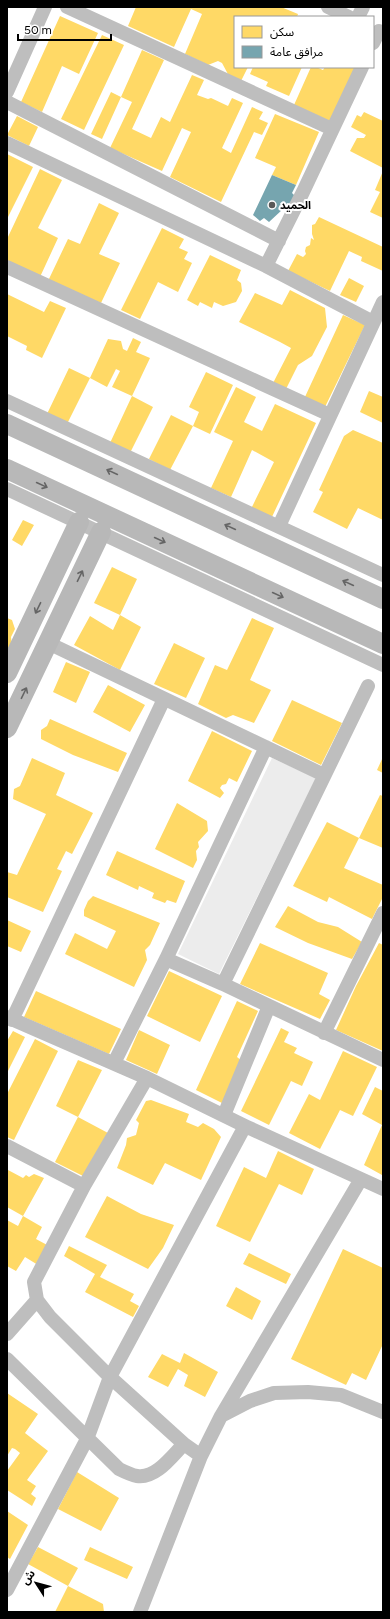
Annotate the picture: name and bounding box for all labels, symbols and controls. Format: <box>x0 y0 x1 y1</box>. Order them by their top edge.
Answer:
scale bar <box>18 16 111 42</box>
legend <box>234 16 374 68</box>
text: 50 m <box>24 23 52 37</box>
text: سكن <box>270 25 294 39</box>
text: مرافق عامة <box>270 45 323 60</box>
place label: الحميد <box>280 199 311 212</box>
marker: الحميد <box>267 200 277 210</box>
one-way arrow <box>107 468 119 475</box>
one-way arrow <box>36 482 48 489</box>
one-way arrow <box>225 523 237 530</box>
one-way arrow <box>154 537 166 544</box>
one-way arrow <box>77 570 84 582</box>
one-way arrow <box>342 579 354 586</box>
one-way arrow <box>272 592 284 599</box>
one-way arrow <box>34 601 41 613</box>
one-way arrow <box>21 687 28 699</box>
north arrow <box>16 1563 56 1603</box>
text: ش <box>19 1567 38 1587</box>

